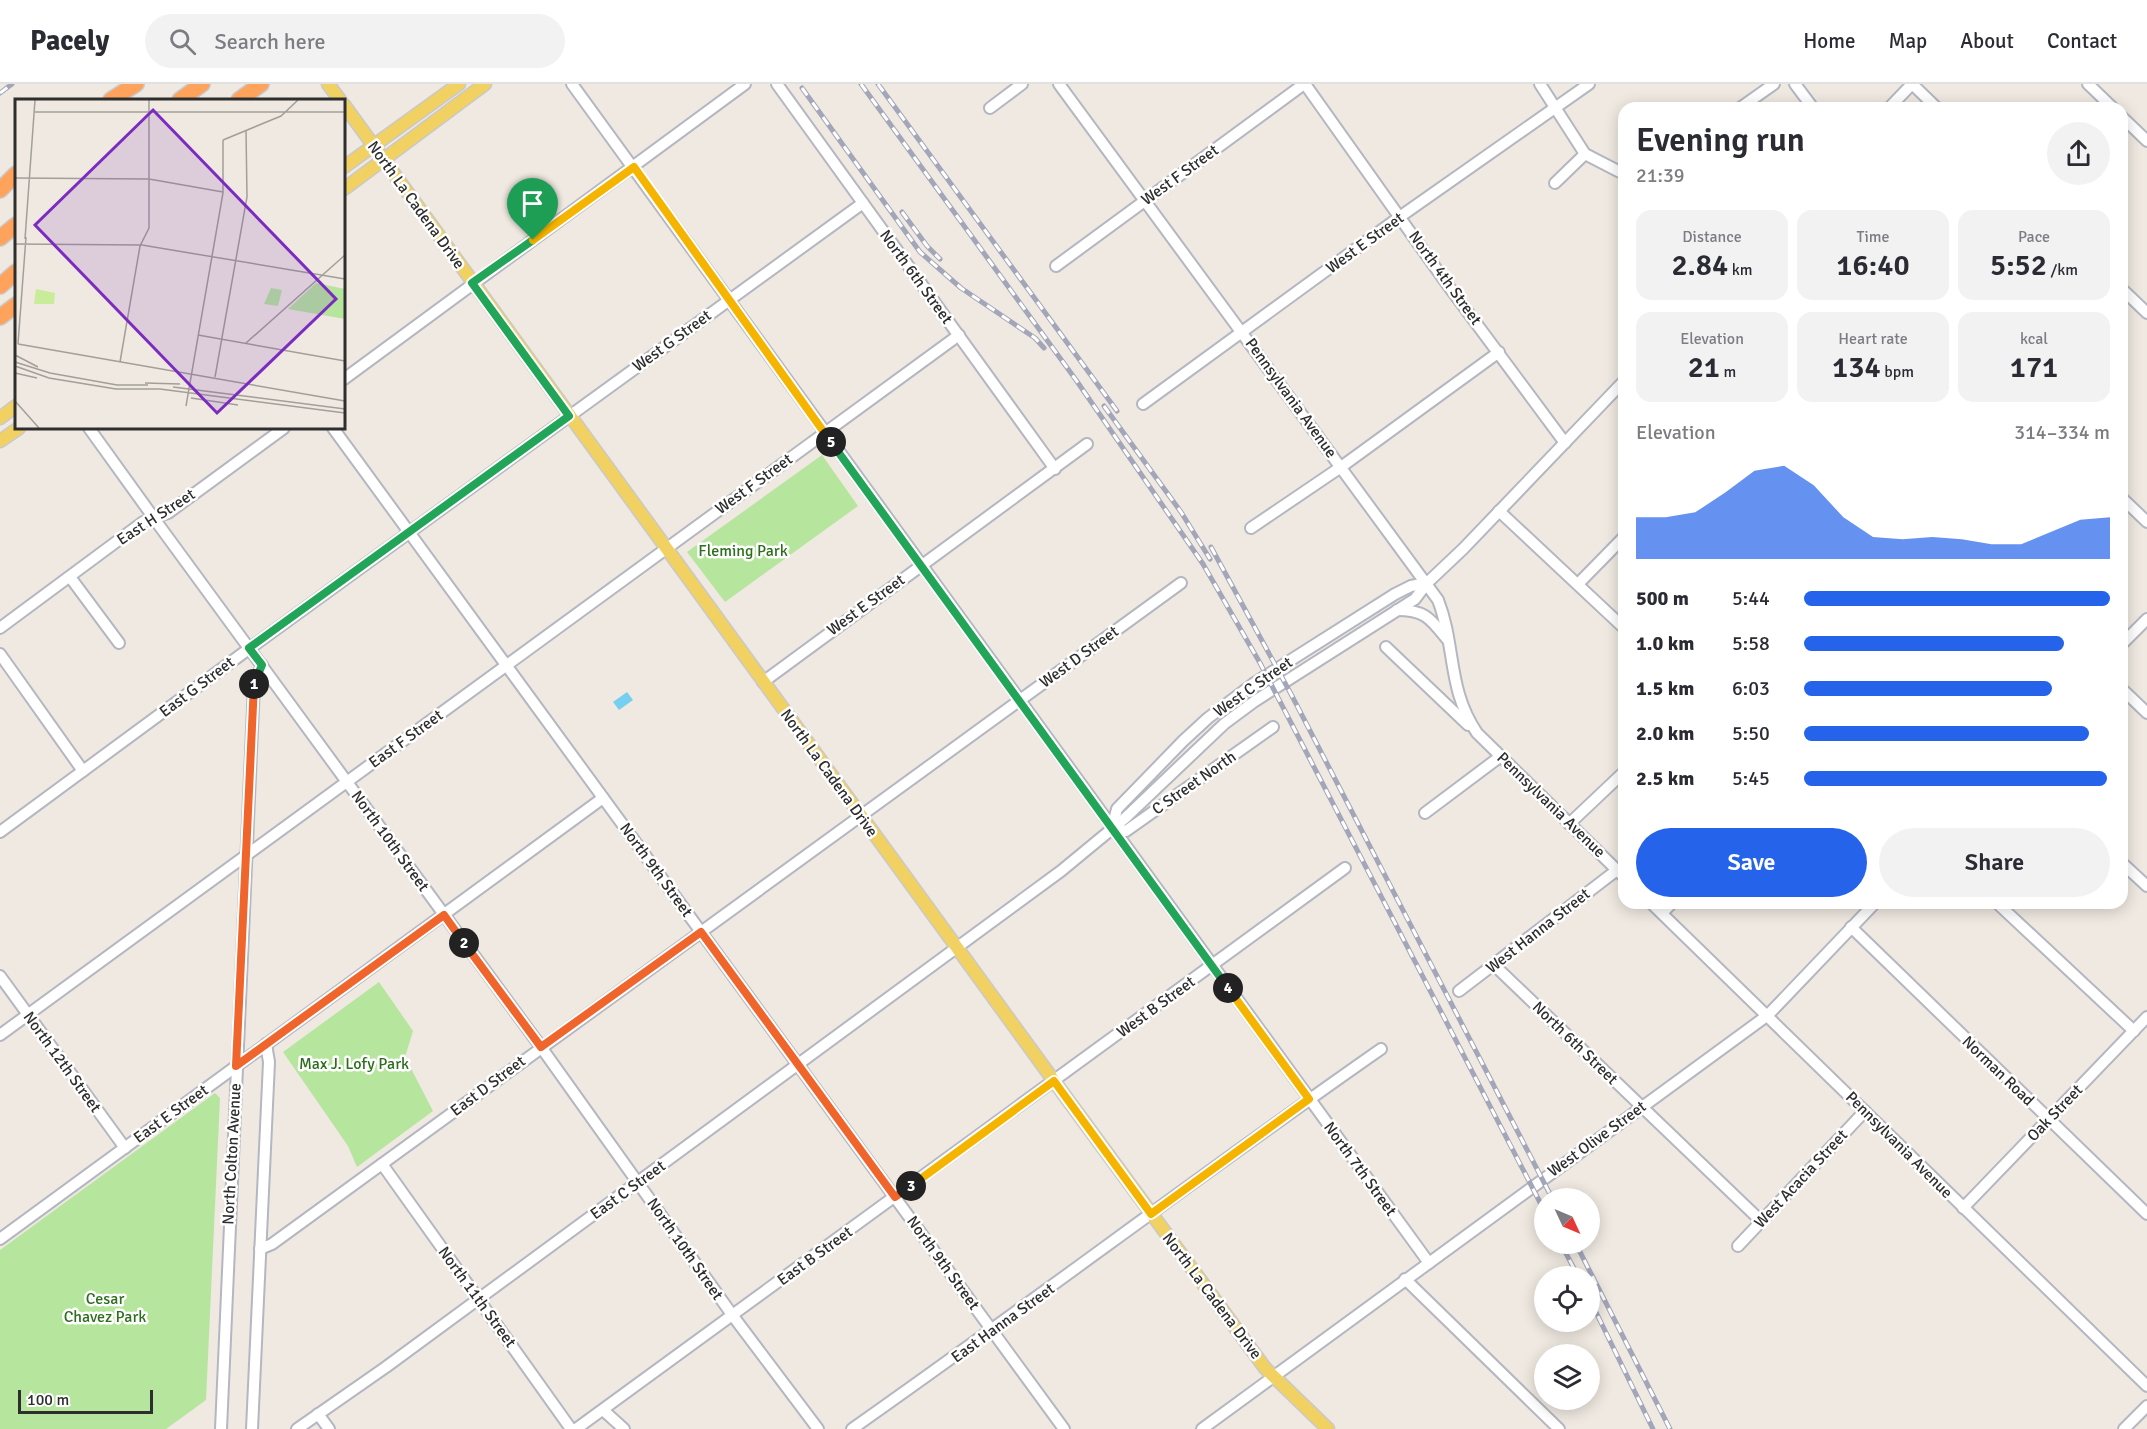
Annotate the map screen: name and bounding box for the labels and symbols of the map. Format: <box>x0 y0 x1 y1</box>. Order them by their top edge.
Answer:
inset map <box>15 99 345 429</box>
street label: North La Cadena Drive <box>363 137 469 273</box>
street label: West F Street <box>1137 140 1223 210</box>
pin <box>507 178 558 240</box>
street label: West E Street <box>1322 208 1408 278</box>
street label: North 6th Street <box>875 226 957 328</box>
street label: North 4th Street <box>1404 227 1486 329</box>
street label: West G Street <box>629 305 716 376</box>
street label: Pennsylvania Avenue <box>1241 334 1341 462</box>
pin: 5 <box>816 427 846 457</box>
street label: West F Street <box>711 449 797 519</box>
street label: East H Street <box>113 484 199 550</box>
park label: Fleming Park <box>698 541 788 561</box>
street label: West E Street <box>823 570 909 640</box>
street label: West D Street <box>1036 621 1123 692</box>
street label: East G Street <box>156 652 239 722</box>
street label: West C Street <box>1210 652 1297 722</box>
pin: 1 <box>239 669 269 699</box>
street label: East F Street <box>365 705 447 773</box>
street label: North La Cadena Drive <box>776 705 882 841</box>
street label: C Street North <box>1148 747 1240 819</box>
street label: Pennsylvania Avenue <box>1493 748 1609 862</box>
street label: North 10th Street <box>347 787 434 896</box>
street label: North 9th Street <box>615 819 697 921</box>
street label: West Hanna Street <box>1482 884 1594 978</box>
pin: 2 <box>449 928 479 958</box>
street label: West B Street <box>1113 972 1199 1042</box>
pin: 4 <box>1213 973 1243 1003</box>
street label: North 6th Street <box>1528 997 1622 1089</box>
street label: North 12th Street <box>19 1008 106 1117</box>
street label: Norman Road <box>1958 1032 2038 1110</box>
street label: East D Street <box>447 1051 530 1121</box>
park label: Max J. Lofy Park <box>299 1054 409 1074</box>
street label: East E Street <box>130 1080 213 1148</box>
street label: Oak Street <box>2023 1080 2087 1146</box>
street label: North Colton Avenue <box>218 1083 246 1225</box>
street label: Pennsylvania Avenue <box>1841 1087 1957 1203</box>
street label: West Olive Street <box>1544 1096 1650 1181</box>
street label: North 7th Street <box>1319 1118 1401 1220</box>
street label: West Acacia Street <box>1750 1125 1852 1233</box>
street label: East C Street <box>587 1156 670 1224</box>
pin: 3 <box>896 1171 926 1201</box>
north arrow <box>1534 1188 1600 1254</box>
street label: North 10th Street <box>642 1194 728 1304</box>
street label: North 9th Street <box>902 1212 984 1314</box>
street label: East B Street <box>774 1222 857 1290</box>
street label: North La Cadena Drive <box>1158 1229 1266 1363</box>
street label: North 11th Street <box>434 1243 521 1352</box>
street label: East Hanna Street <box>947 1279 1059 1367</box>
park label: Cesar Chavez Park <box>64 1289 146 1327</box>
scale bar <box>18 1387 153 1414</box>

